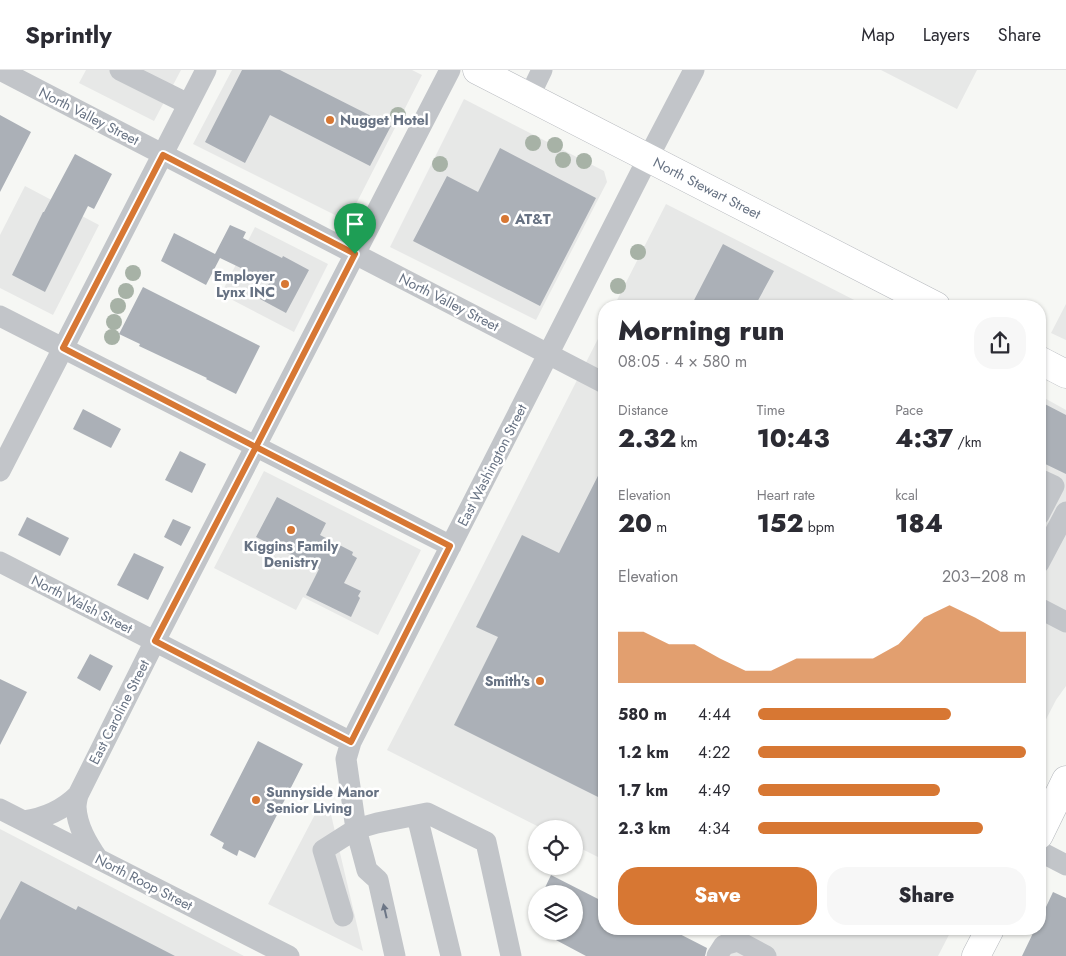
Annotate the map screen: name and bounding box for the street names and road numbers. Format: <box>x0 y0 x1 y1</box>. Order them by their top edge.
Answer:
street label: North Valley Street <box>35 82 143 150</box>
street label: North Stewart Street <box>650 152 765 224</box>
street label: North Valley Street <box>395 268 503 336</box>
street label: East Washington Street <box>453 400 532 530</box>
street label: North Walsh Street <box>28 570 137 638</box>
street label: East Caroline Street <box>84 656 154 768</box>
street label: North Roop Street <box>92 849 197 915</box>

